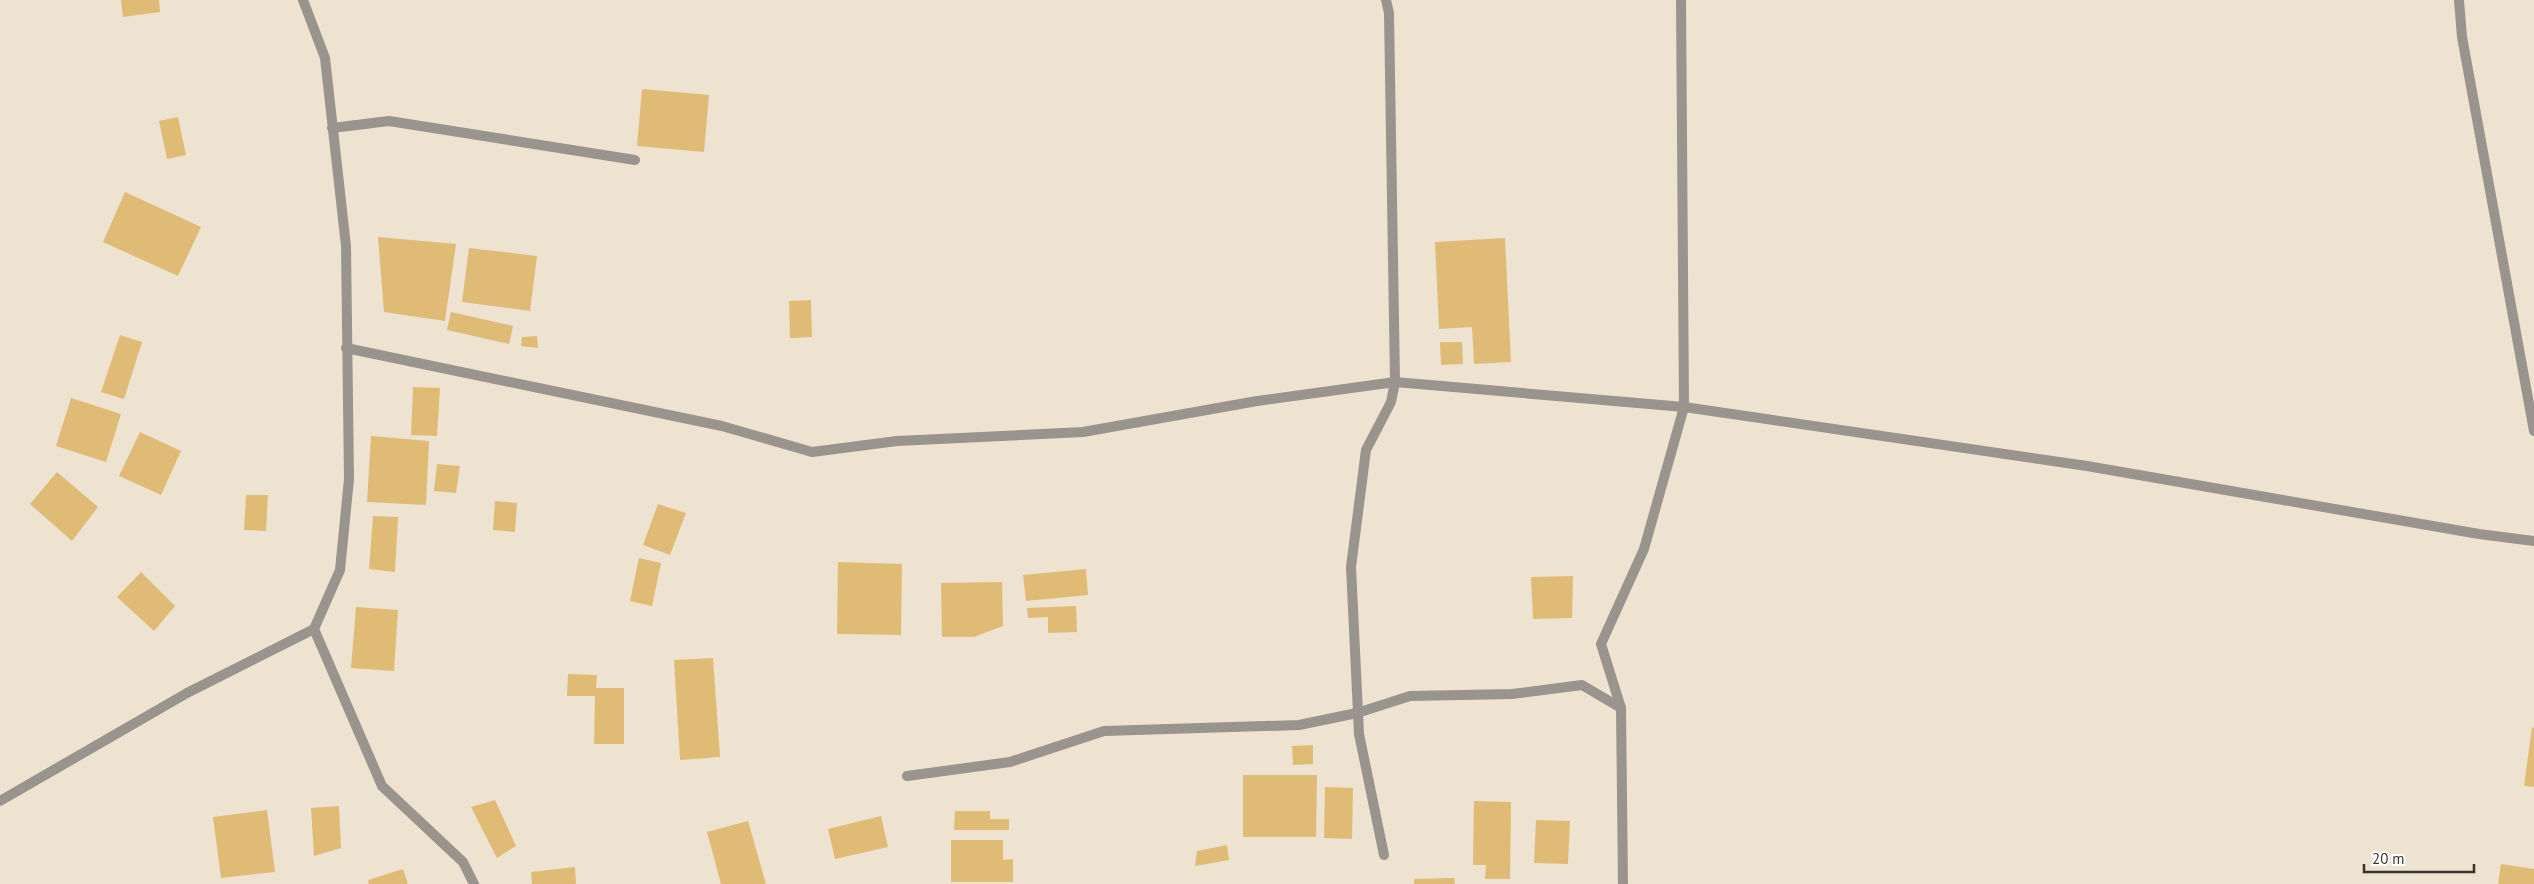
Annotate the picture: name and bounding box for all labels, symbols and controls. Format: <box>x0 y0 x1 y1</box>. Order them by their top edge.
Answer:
scale bar <box>2364 842 2474 874</box>
text: 20 m <box>2372 849 2405 868</box>

